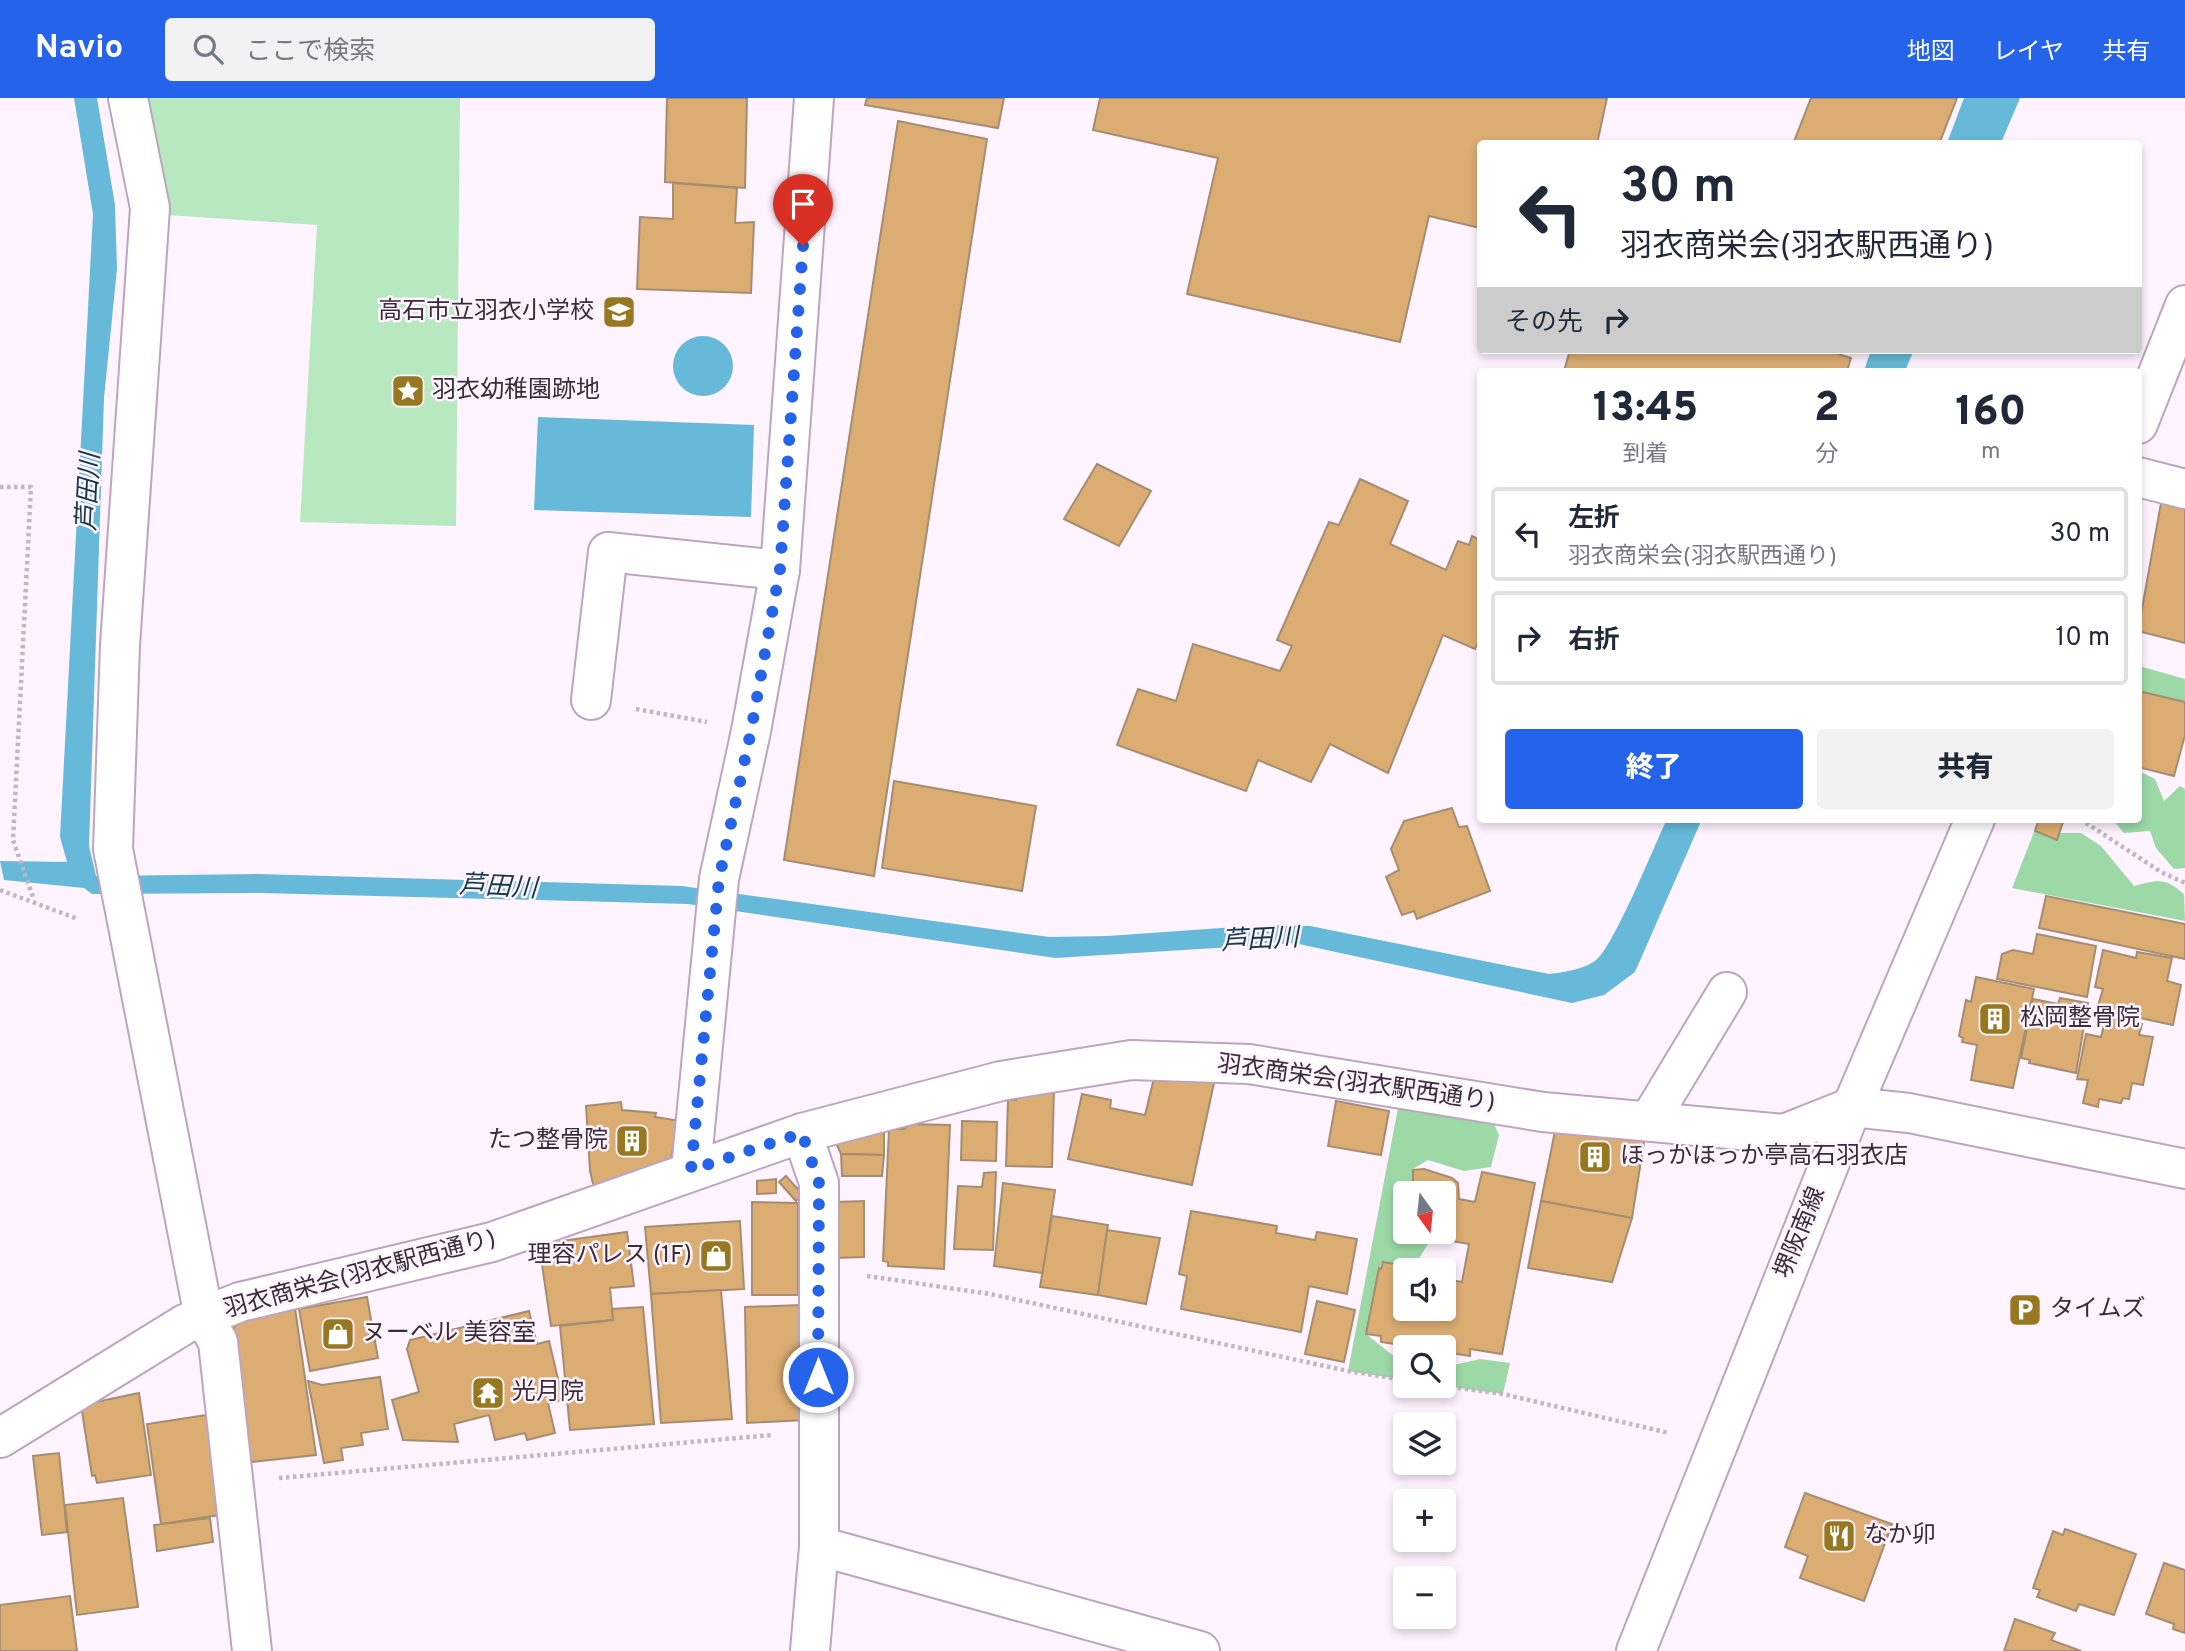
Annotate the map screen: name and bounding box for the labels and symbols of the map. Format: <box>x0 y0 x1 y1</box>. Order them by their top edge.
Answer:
pin <box>773 174 833 246</box>
school or university icon: 高石市立羽衣小学校 <box>600 293 638 331</box>
place label: 高石市立羽衣小学校 <box>378 297 594 327</box>
place icon: 羽衣幼稚園跡地 <box>389 372 427 410</box>
place label: 羽衣幼稚園跡地 <box>432 376 600 406</box>
water label: 芦田川 <box>71 449 109 532</box>
water label: 芦田川 <box>458 869 541 907</box>
water label: 芦田川 <box>1220 922 1303 960</box>
building icon: 松岡整骨院 <box>1976 1000 2014 1038</box>
place label: 松岡整骨院 <box>2020 1004 2140 1034</box>
street label: 羽衣商栄会(羽衣駅西通り) <box>1215 1050 1497 1118</box>
building icon: たつ整骨院 <box>613 1122 651 1160</box>
place label: たつ整骨院 <box>488 1126 608 1156</box>
building icon: ほっかほっか亭高石羽衣店 <box>1576 1138 1614 1176</box>
place label: ほっかほっか亭高石羽衣店 <box>1620 1142 1908 1172</box>
north arrow <box>1393 1181 1456 1244</box>
street label: 堺阪南線 <box>1769 1183 1833 1283</box>
street label: 羽衣商栄会(羽衣駅西通り) <box>221 1224 499 1326</box>
shop icon: 理容パレス (1F) <box>697 1237 735 1275</box>
place label: 理容パレス (1F) <box>527 1241 692 1271</box>
parking icon: タイムズ <box>2006 1291 2044 1329</box>
place label: タイムズ <box>2050 1295 2146 1325</box>
shop icon: ヌーベル 美容室 <box>319 1315 357 1353</box>
place label: ヌーベル 美容室 <box>362 1319 536 1349</box>
position arrow <box>781 1340 855 1414</box>
temple icon: 光月院 <box>469 1374 507 1412</box>
place label: 光月院 <box>512 1378 584 1408</box>
restaurant icon: なか卯 <box>1820 1517 1858 1555</box>
place label: なか卯 <box>1864 1521 1936 1551</box>

